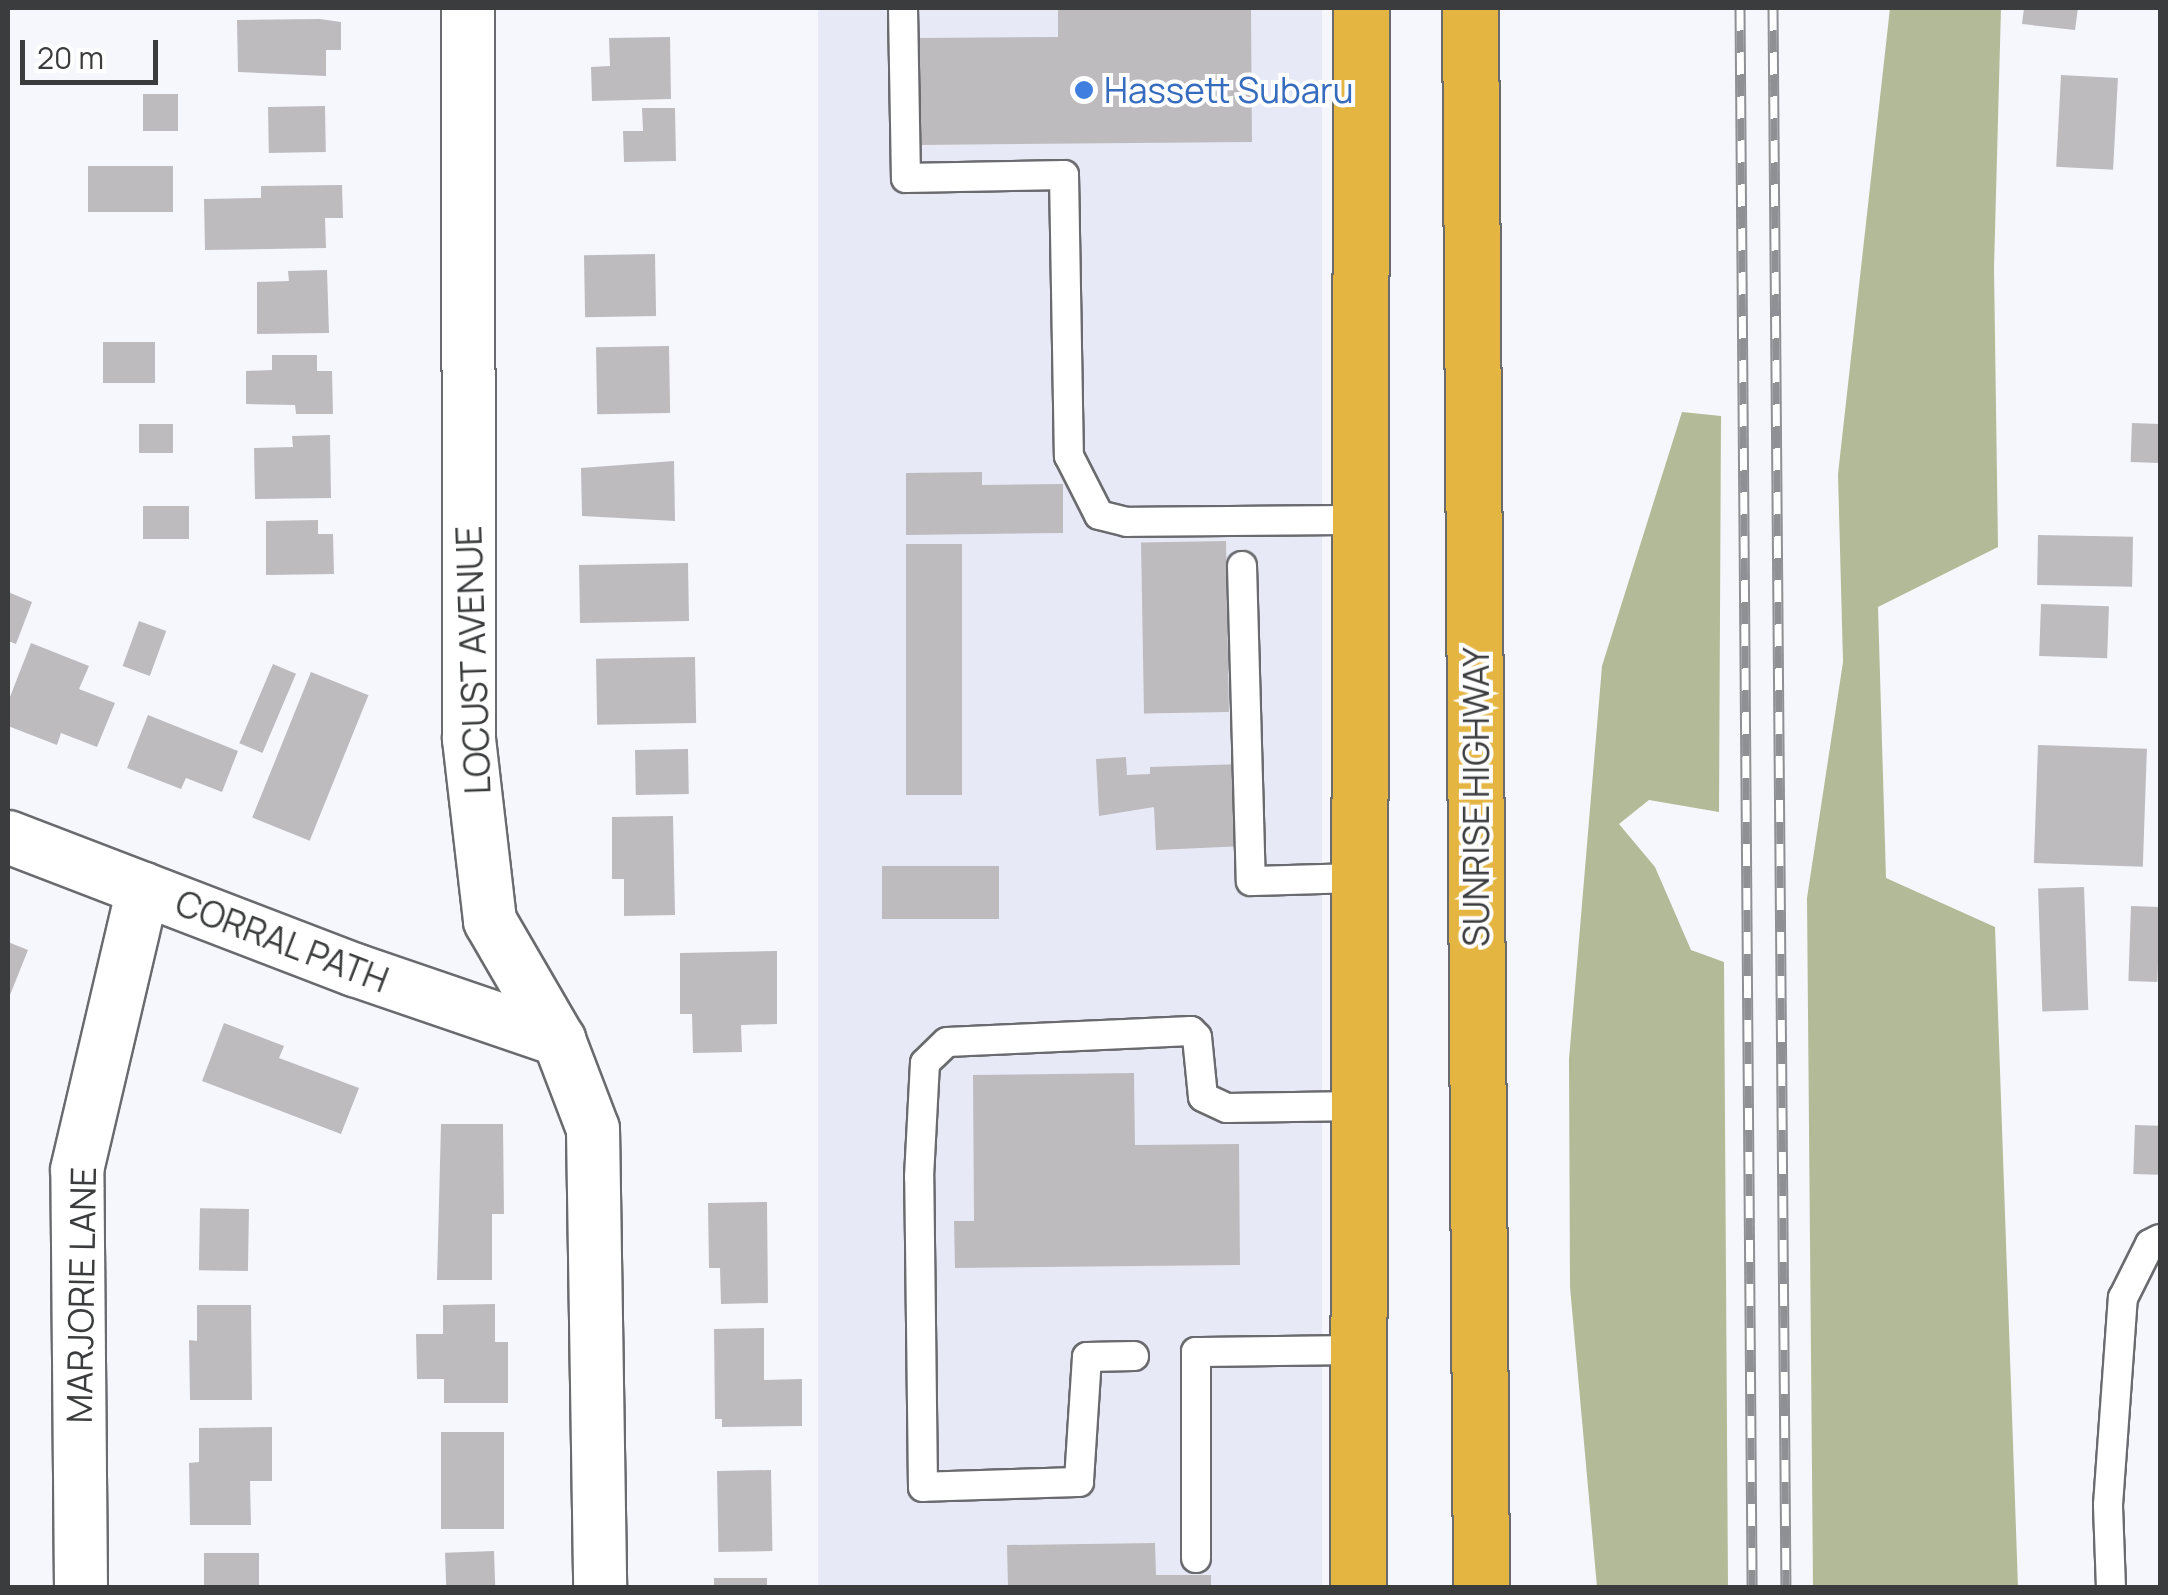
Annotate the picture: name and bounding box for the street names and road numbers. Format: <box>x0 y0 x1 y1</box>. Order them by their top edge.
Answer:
street label: LOCUST AVENUE <box>447 524 499 796</box>
street label: SUNRISE HIGHWAY <box>1455 647 1497 947</box>
street label: CORRAL PATH <box>169 881 395 1001</box>
street label: MARJORIE LANE <box>58 1166 104 1424</box>

